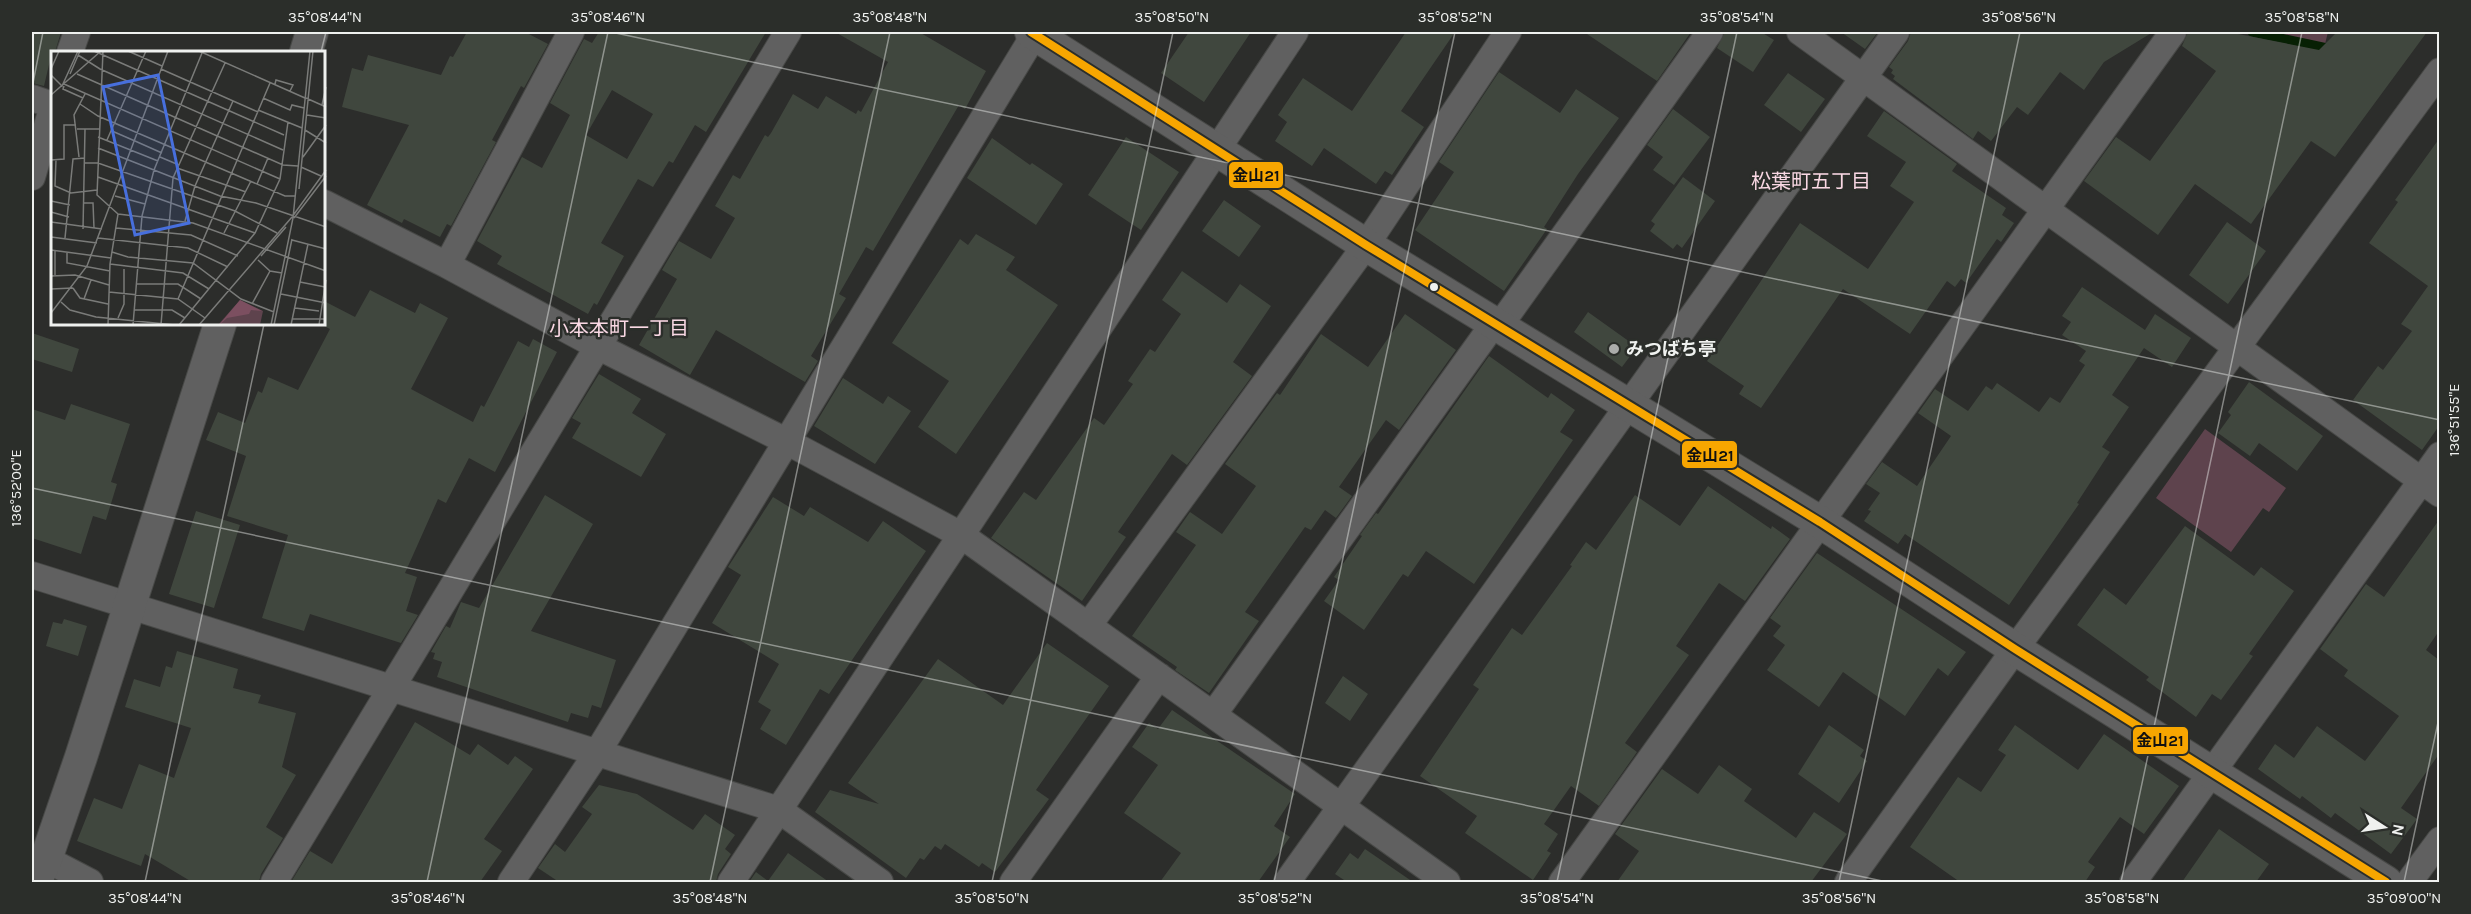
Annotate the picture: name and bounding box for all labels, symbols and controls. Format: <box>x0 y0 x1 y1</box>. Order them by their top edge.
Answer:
text: 35°08'44"N <box>288 8 362 26</box>
text: 35°08'46"N <box>571 8 645 26</box>
text: 35°08'48"N <box>852 8 928 26</box>
text: 35°08'50"N <box>1135 8 1209 26</box>
text: 35°08'52"N <box>1418 8 1492 26</box>
text: 35°08'54"N <box>1700 8 1774 26</box>
text: 35°08'56"N <box>1982 8 2056 26</box>
text: 35°08'58"N <box>2264 8 2340 26</box>
inset map <box>51 51 326 326</box>
line badge: 金山21 <box>1228 161 1284 189</box>
text: 金山21 <box>1232 166 1280 185</box>
district label: 松葉町五丁目 <box>1751 170 1871 193</box>
unlabelled marker <box>1428 281 1440 293</box>
district label: 小本本町一丁目 <box>549 317 689 340</box>
place label: みつばち亭 <box>1626 338 1716 360</box>
marker: みつばち亭 <box>1607 342 1621 356</box>
text: 136°51'55"E <box>2445 384 2463 456</box>
line badge: 金山21 <box>1681 440 1738 469</box>
text: 金山21 <box>1686 446 1734 465</box>
text: 136°52'00"E <box>7 449 25 527</box>
line badge: 金山21 <box>2132 726 2189 755</box>
text: 金山21 <box>2136 731 2184 750</box>
north arrow <box>2354 797 2414 857</box>
text: N <box>2388 822 2409 838</box>
text: 35°08'44"N <box>108 889 182 907</box>
text: 35°08'46"N <box>391 889 465 907</box>
text: 35°08'48"N <box>672 889 748 907</box>
text: 35°08'50"N <box>955 889 1029 907</box>
text: 35°08'52"N <box>1238 889 1312 907</box>
text: 35°08'54"N <box>1520 889 1594 907</box>
text: 35°08'56"N <box>1802 889 1876 907</box>
text: 35°08'58"N <box>2084 889 2160 907</box>
text: 35°09'00"N <box>2367 889 2441 907</box>

